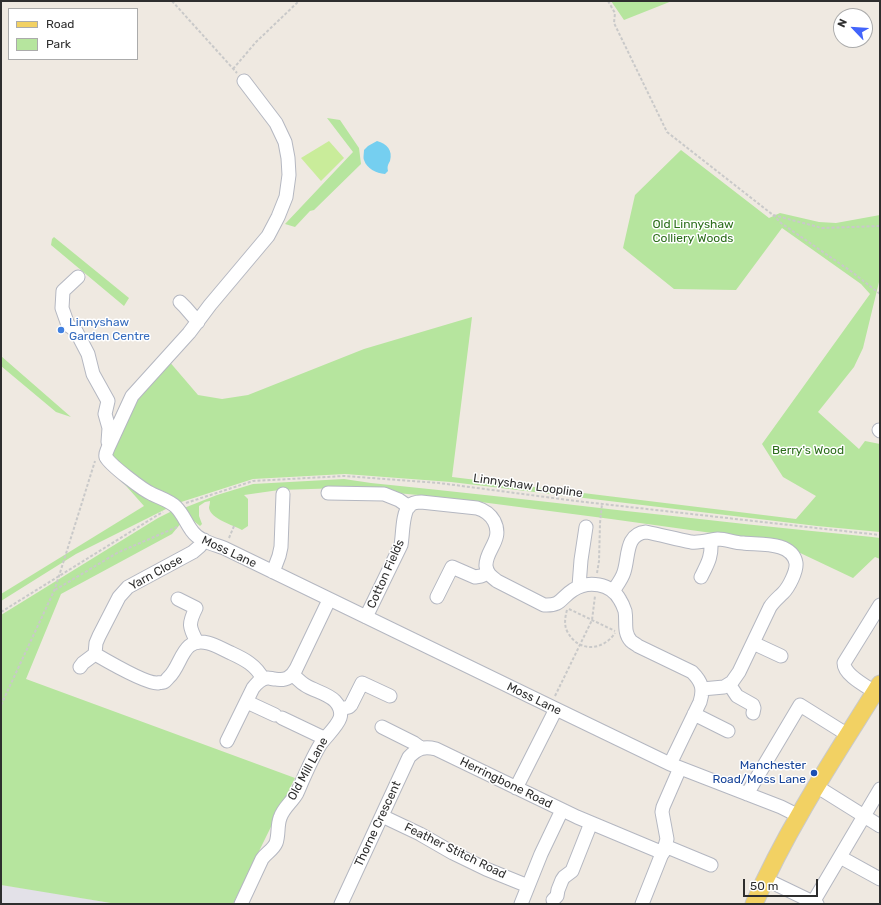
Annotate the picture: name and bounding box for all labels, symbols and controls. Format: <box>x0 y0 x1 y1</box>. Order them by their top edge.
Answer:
legend <box>8 8 138 60</box>
north arrow <box>833 8 873 48</box>
text: Road <box>46 17 74 31</box>
text: N <box>835 17 850 29</box>
text: Park <box>46 37 71 51</box>
park label: Old Linnyshaw Colliery Woods <box>652 218 734 246</box>
place label: Linnyshaw Garden Centre <box>69 316 150 344</box>
marker: Linnyshaw Garden Centre <box>56 325 66 335</box>
park label: Berry's Wood <box>772 444 844 458</box>
street label: Linnyshaw Loopline <box>472 471 584 501</box>
street label: Moss Lane <box>199 533 259 571</box>
street label: Cotton Fields <box>364 537 408 611</box>
street label: Yarn Close <box>127 552 185 594</box>
street label: Moss Lane <box>504 680 564 718</box>
street label: Old Mill Lane <box>285 735 331 803</box>
street label: Herringbone Road <box>457 754 555 812</box>
place label: Manchester Road/Moss Lane <box>712 759 806 787</box>
marker: Manchester Road/Moss Lane <box>809 768 819 778</box>
street label: Thorne Crescent <box>352 779 404 869</box>
street label: Feather Stitch Road <box>402 820 508 882</box>
scale bar <box>745 871 820 897</box>
text: 50 m <box>750 879 778 893</box>

